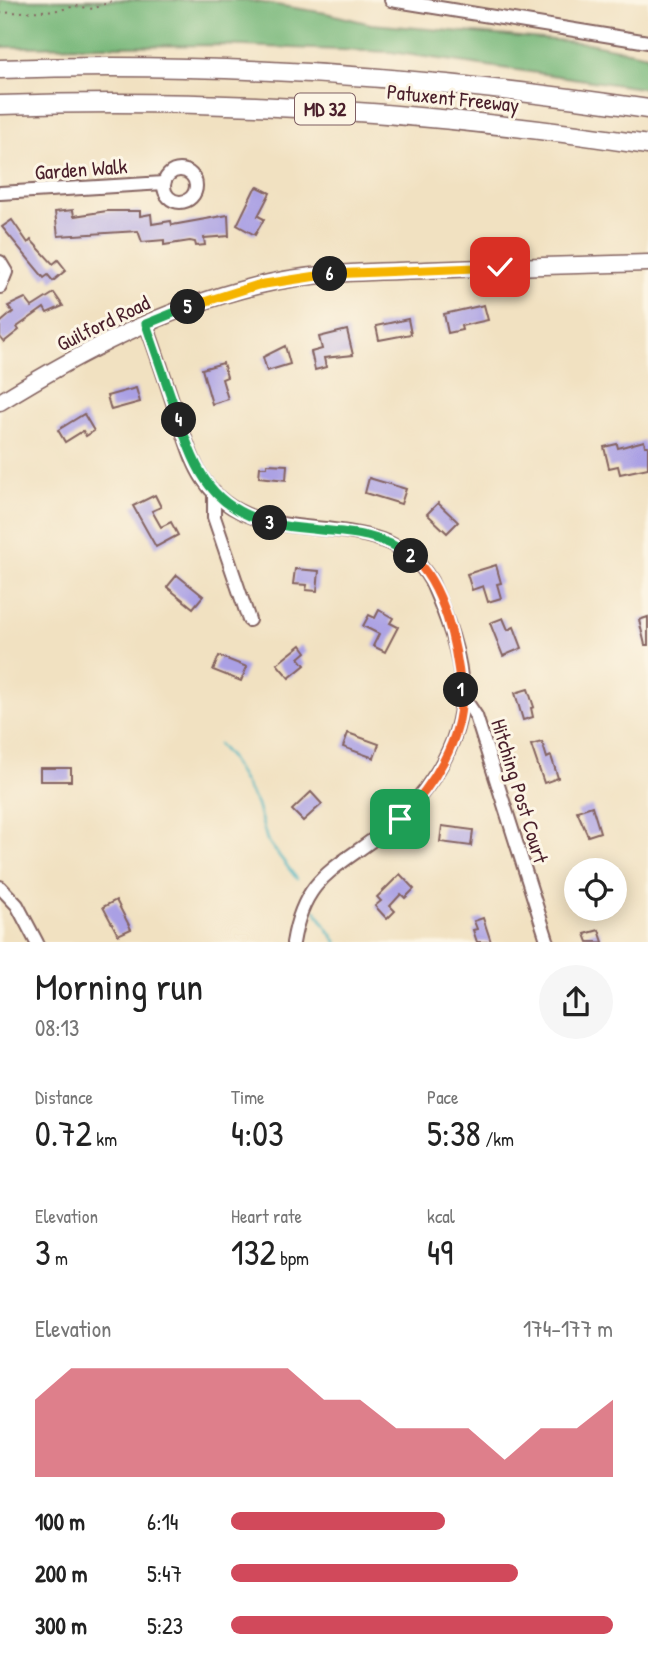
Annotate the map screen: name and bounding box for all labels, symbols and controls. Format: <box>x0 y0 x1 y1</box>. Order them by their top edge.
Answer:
street label: Patuxent Freeway <box>385 77 521 119</box>
road number: MD 32 <box>295 94 355 124</box>
street label: Garden Walk <box>34 151 129 187</box>
pin <box>470 237 530 297</box>
icon: check <box>481 248 519 286</box>
pin: 6 <box>312 256 348 292</box>
text: 6 <box>326 260 333 286</box>
street label: Guilford Road <box>52 288 154 358</box>
pin: 5 <box>170 290 206 324</box>
text: 5 <box>183 293 192 319</box>
pin: 4 <box>162 402 196 438</box>
text: 4 <box>175 406 182 432</box>
pin: 3 <box>252 505 288 540</box>
text: 3 <box>265 509 274 535</box>
pin: 2 <box>394 538 428 574</box>
text: 2 <box>406 542 415 568</box>
pin: 1 <box>444 672 478 708</box>
text: 1 <box>457 676 464 702</box>
street label: Hitching Post Court <box>484 715 556 867</box>
pin <box>370 789 430 849</box>
icon: arrive <box>381 800 419 838</box>
map controls <box>564 858 627 921</box>
button: locate <box>564 858 627 921</box>
text: Morning run <box>35 960 203 1012</box>
button: share <box>539 965 613 1039</box>
text: 08:13 <box>35 1012 79 1043</box>
text: Distance <box>35 1084 93 1110</box>
text: Time <box>231 1084 265 1110</box>
text: Pace <box>427 1084 459 1110</box>
text: 0.72 <box>35 1110 92 1157</box>
text: 4:03 <box>231 1110 284 1157</box>
text: 5:38 <box>427 1110 481 1157</box>
text: km <box>92 1126 117 1152</box>
text: /km <box>481 1126 514 1152</box>
text: Elevation <box>35 1203 98 1229</box>
text: Heart rate <box>231 1203 302 1229</box>
text: kcal <box>427 1203 455 1229</box>
text: 3 <box>35 1229 51 1276</box>
text: 132 <box>231 1229 276 1276</box>
text: 49 <box>427 1229 453 1276</box>
text: m <box>51 1245 68 1271</box>
text: bpm <box>276 1245 309 1271</box>
text: Elevation <box>35 1313 111 1344</box>
text: 174–177 m <box>523 1313 613 1344</box>
text: 100 m <box>35 1506 85 1537</box>
text: 6:14 <box>147 1506 179 1537</box>
text: 200 m <box>35 1558 87 1589</box>
text: 5:47 <box>147 1558 182 1589</box>
text: 300 m <box>35 1610 87 1641</box>
text: 5:23 <box>147 1610 183 1641</box>

